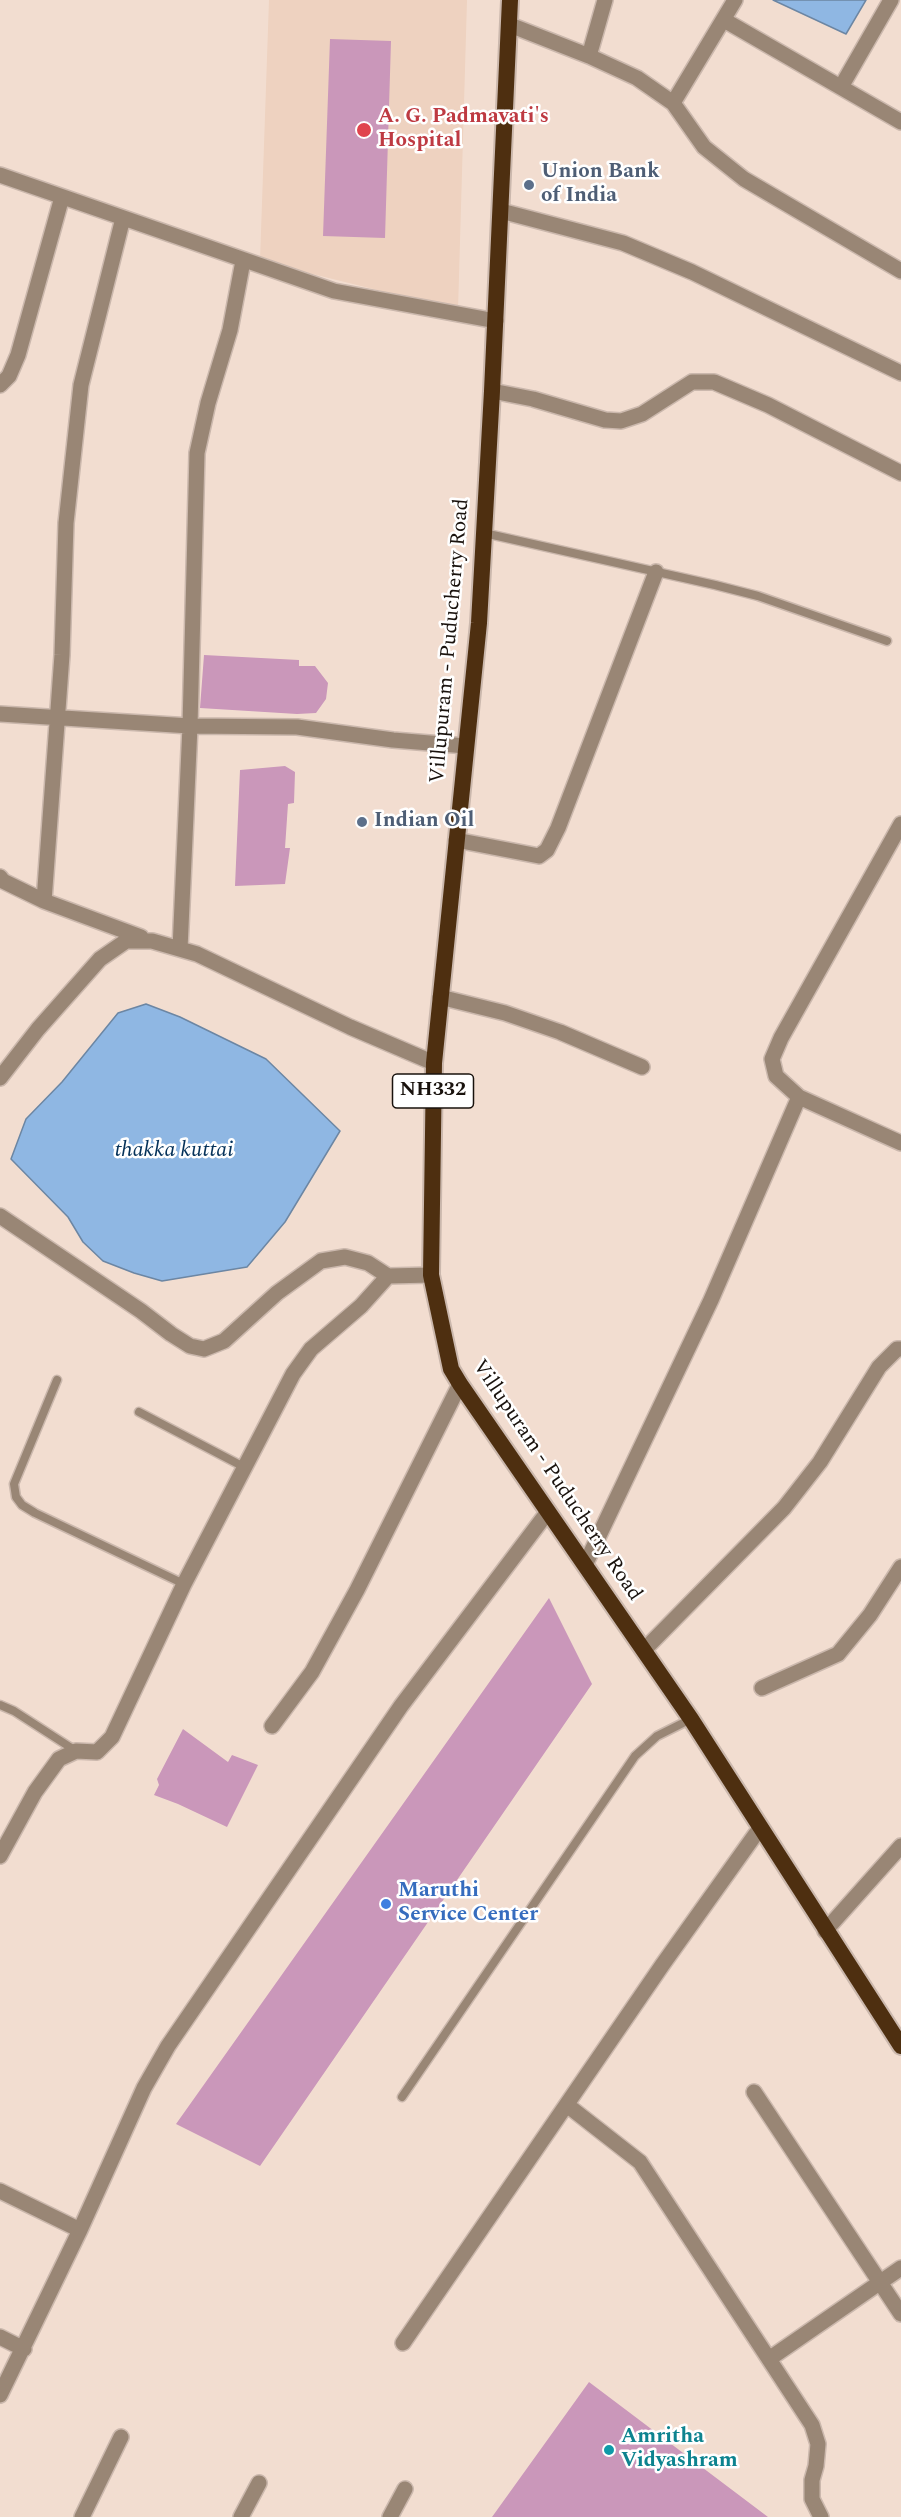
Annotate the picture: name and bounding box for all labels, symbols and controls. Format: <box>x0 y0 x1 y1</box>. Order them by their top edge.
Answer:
place label: A. G. Padmavati's Hospital <box>378 105 549 155</box>
marker: A. G. Padmavati's Hospital <box>355 121 373 139</box>
place label: Union Bank of India <box>541 160 660 210</box>
marker: Union Bank of India <box>522 178 536 192</box>
street label: Villupuram - Puducherry Road <box>426 498 476 784</box>
place label: Indian Oil <box>374 809 474 835</box>
marker: Indian Oil <box>355 815 369 829</box>
road number: NH332 <box>392 1074 474 1108</box>
water label: thakka kuttai <box>114 1139 234 1165</box>
street label: Villupuram - Puducherry Road <box>466 1356 646 1606</box>
place label: Maruthi Service Center <box>398 1879 538 1929</box>
marker: Maruthi Service Center <box>379 1897 393 1911</box>
place label: Amritha Vidyashram <box>621 2425 738 2475</box>
marker: Amritha Vidyashram <box>602 2443 616 2457</box>

